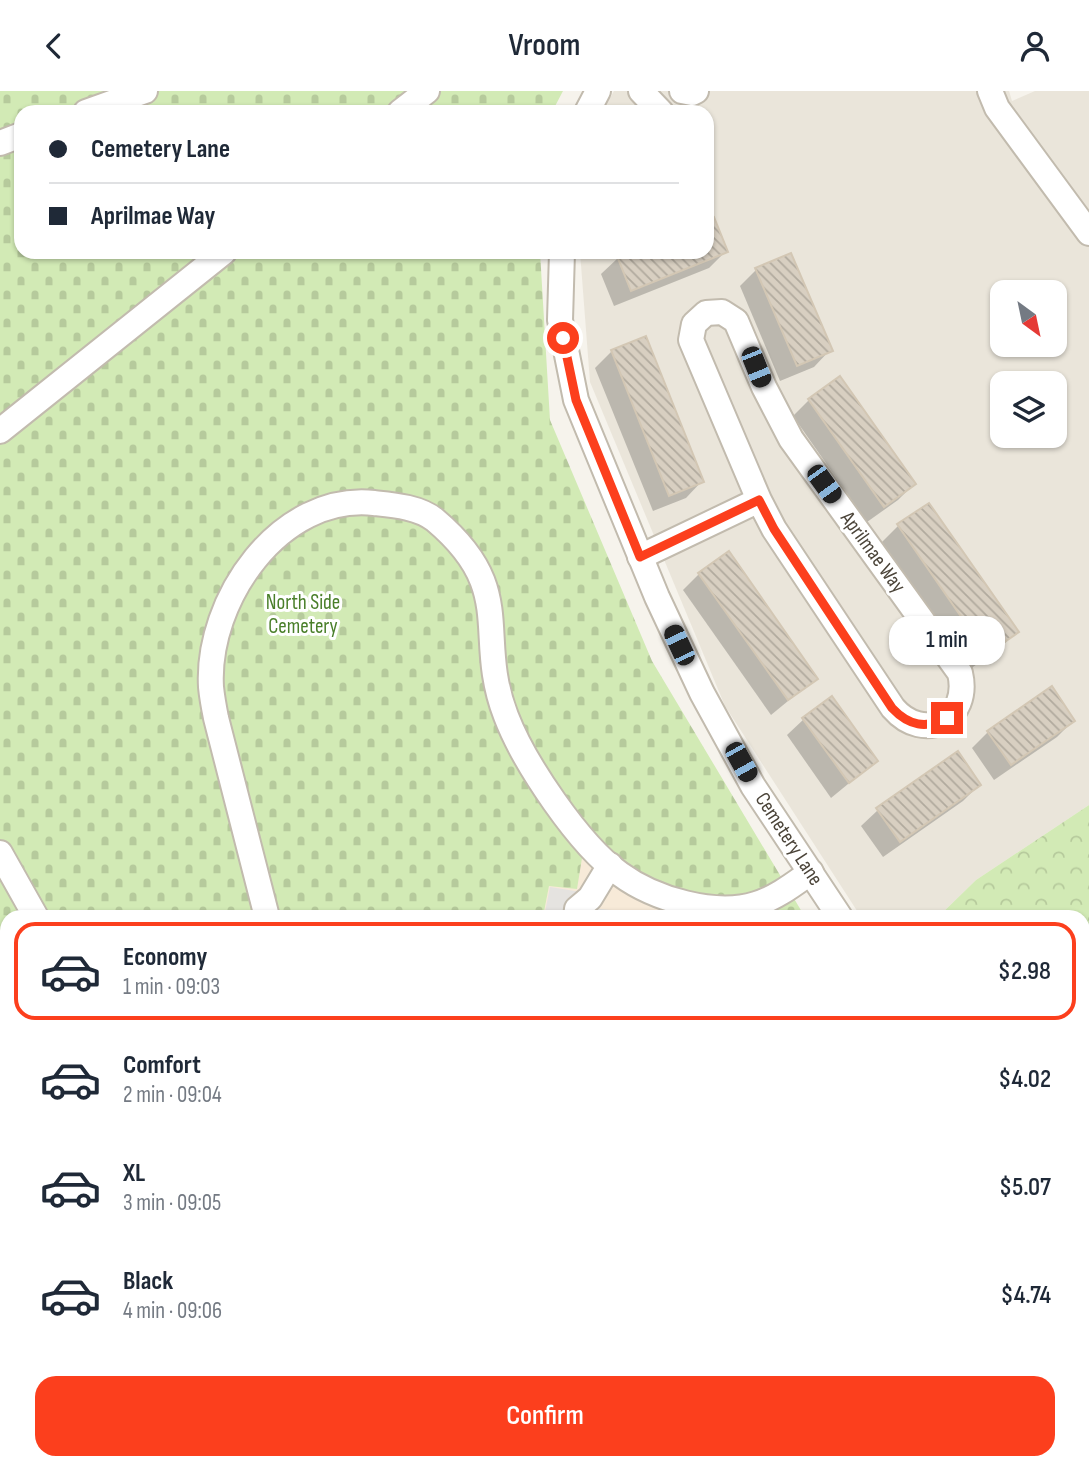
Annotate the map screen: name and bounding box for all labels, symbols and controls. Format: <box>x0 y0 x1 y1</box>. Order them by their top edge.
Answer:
text: Vroom <box>509 26 580 65</box>
icon: back <box>35 27 73 65</box>
icon: person <box>1016 27 1054 65</box>
text: Cemetery Lane <box>91 134 230 165</box>
text: Aprilmae Way <box>91 201 215 232</box>
north arrow <box>990 280 1068 357</box>
map controls <box>990 280 1067 448</box>
route start <box>547 322 579 354</box>
car <box>739 344 774 390</box>
button: layers <box>990 371 1067 448</box>
car <box>804 461 845 507</box>
street label: Aprilmae Way <box>835 506 911 598</box>
park label: North Side Cemetery <box>266 590 340 639</box>
callout: 1 min <box>889 617 1005 665</box>
car <box>661 622 698 668</box>
text: 1 min <box>926 626 968 654</box>
route end <box>931 702 963 734</box>
car <box>722 739 761 785</box>
street label: Cemetery Lane <box>750 788 828 890</box>
icon: car <box>39 940 102 1003</box>
text: Economy <box>123 942 207 973</box>
text: $2.98 <box>998 956 1051 987</box>
text: 1 min · 09:03 <box>123 973 220 1001</box>
icon: car <box>39 1048 102 1111</box>
text: Comfort <box>123 1050 201 1081</box>
text: $4.02 <box>998 1064 1051 1095</box>
text: 2 min · 09:04 <box>123 1081 222 1109</box>
icon: car <box>39 1156 102 1219</box>
text: XL <box>123 1158 145 1189</box>
text: $5.07 <box>999 1172 1051 1203</box>
text: 3 min · 09:05 <box>123 1189 221 1217</box>
icon: car <box>39 1264 102 1327</box>
text: Black <box>123 1266 173 1297</box>
text: $4.74 <box>1000 1280 1051 1311</box>
text: 4 min · 09:06 <box>123 1297 222 1325</box>
button: Confirm <box>35 1376 1055 1456</box>

